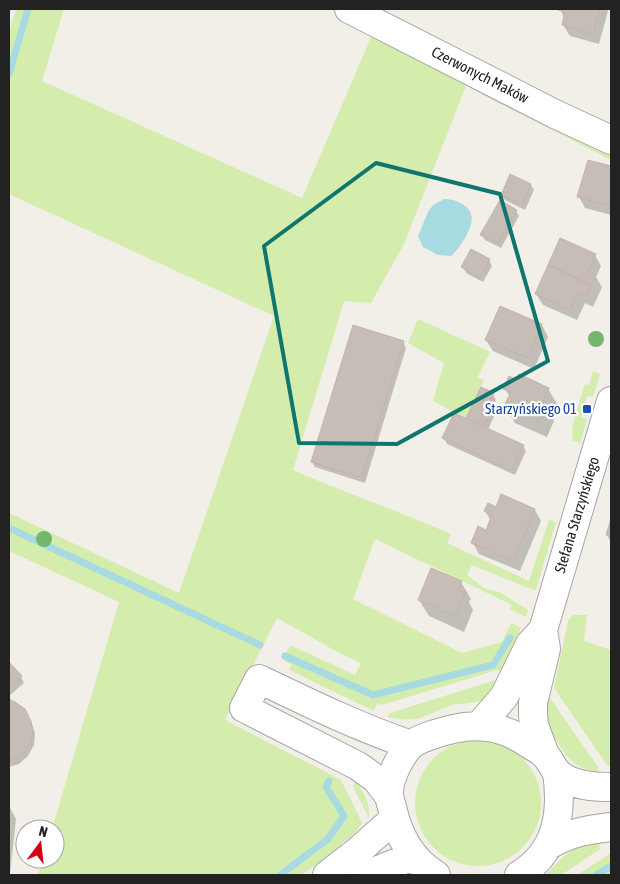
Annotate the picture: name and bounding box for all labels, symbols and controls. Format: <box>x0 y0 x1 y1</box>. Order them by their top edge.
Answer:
street label: Czerwonych Maków <box>429 43 532 106</box>
place label: Starzyńskiego 01 <box>485 400 577 417</box>
marker: Starzyńskiego 01 <box>581 403 593 415</box>
street label: Stefana Starzyńskiego <box>551 455 602 575</box>
north arrow <box>15 819 65 869</box>
text: N <box>37 823 49 840</box>

